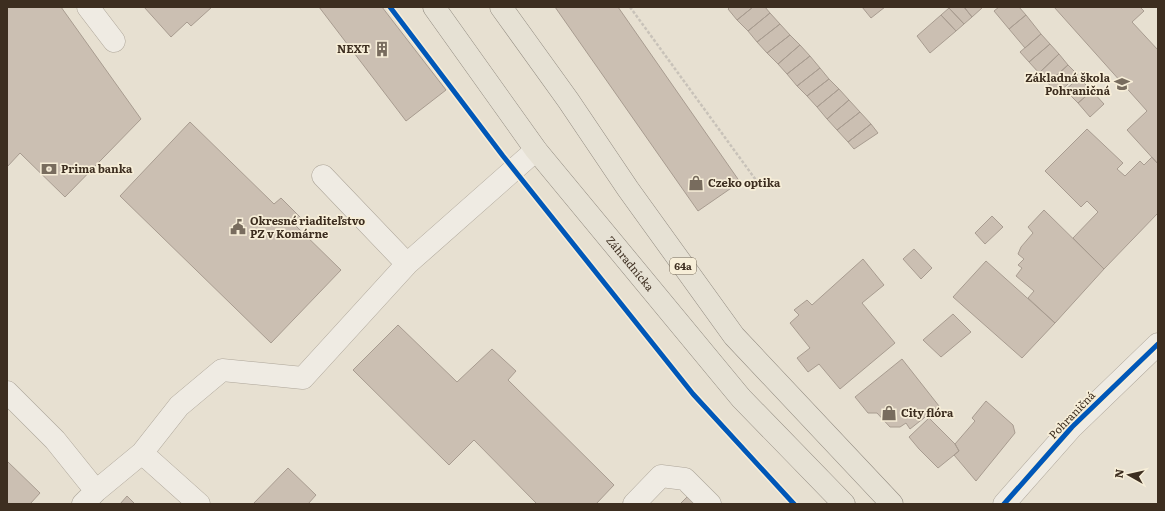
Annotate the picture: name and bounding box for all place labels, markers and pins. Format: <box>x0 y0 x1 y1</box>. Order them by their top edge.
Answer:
place label: NEXT <box>337 40 370 56</box>
building icon: NEXT <box>373 40 391 58</box>
place label: Základná škola Pohraničná <box>1025 69 1111 98</box>
school or university icon: Základná škola Pohraničná <box>1113 75 1131 93</box>
bank icon: Prima banka <box>40 160 58 178</box>
place label: Prima banka <box>61 160 133 176</box>
shop icon: Czeko optika <box>687 174 705 192</box>
place label: Czeko optika <box>708 174 781 190</box>
place label: Okresné riaditeľstvo PZ v Komárne <box>250 212 365 241</box>
public building icon: Okresné riaditeľstvo PZ v Komárne <box>229 218 247 236</box>
shop icon: City flóra <box>880 404 898 422</box>
place label: City flóra <box>901 404 954 420</box>

